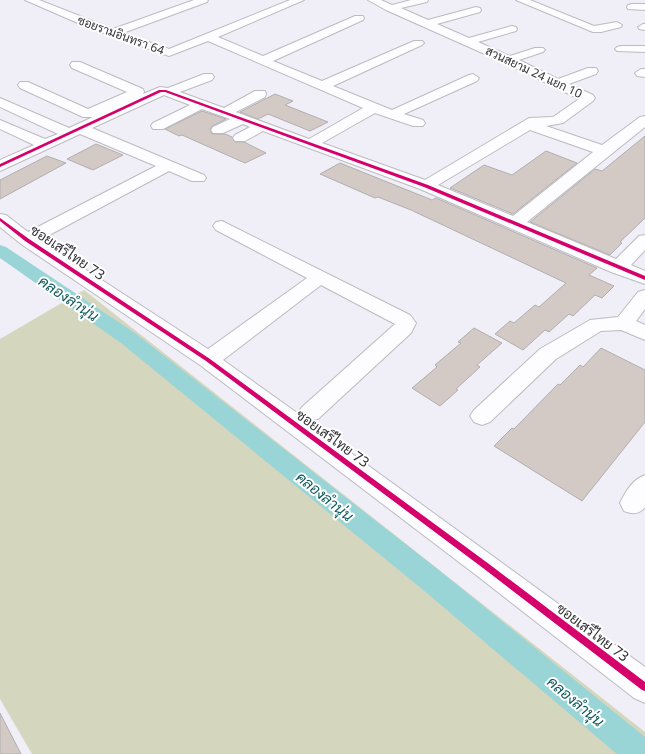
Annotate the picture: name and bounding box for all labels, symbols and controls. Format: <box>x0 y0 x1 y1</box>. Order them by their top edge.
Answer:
street label: ซอยรามอินทรา 64 <box>75 11 167 59</box>
street label: สวนสยาม 24 แยก 10 <box>483 42 585 102</box>
street label: ซอยเสรีไทย 73 <box>27 220 109 284</box>
water label: คลองลำนุ่น <box>34 271 103 327</box>
street label: ซอยเสรีไทย 73 <box>292 405 374 471</box>
water label: คลองลำนุ่น <box>291 467 358 527</box>
street label: ซอยเสรีไทย 73 <box>553 598 633 666</box>
water label: คลองลำนุ่น <box>542 671 609 732</box>

